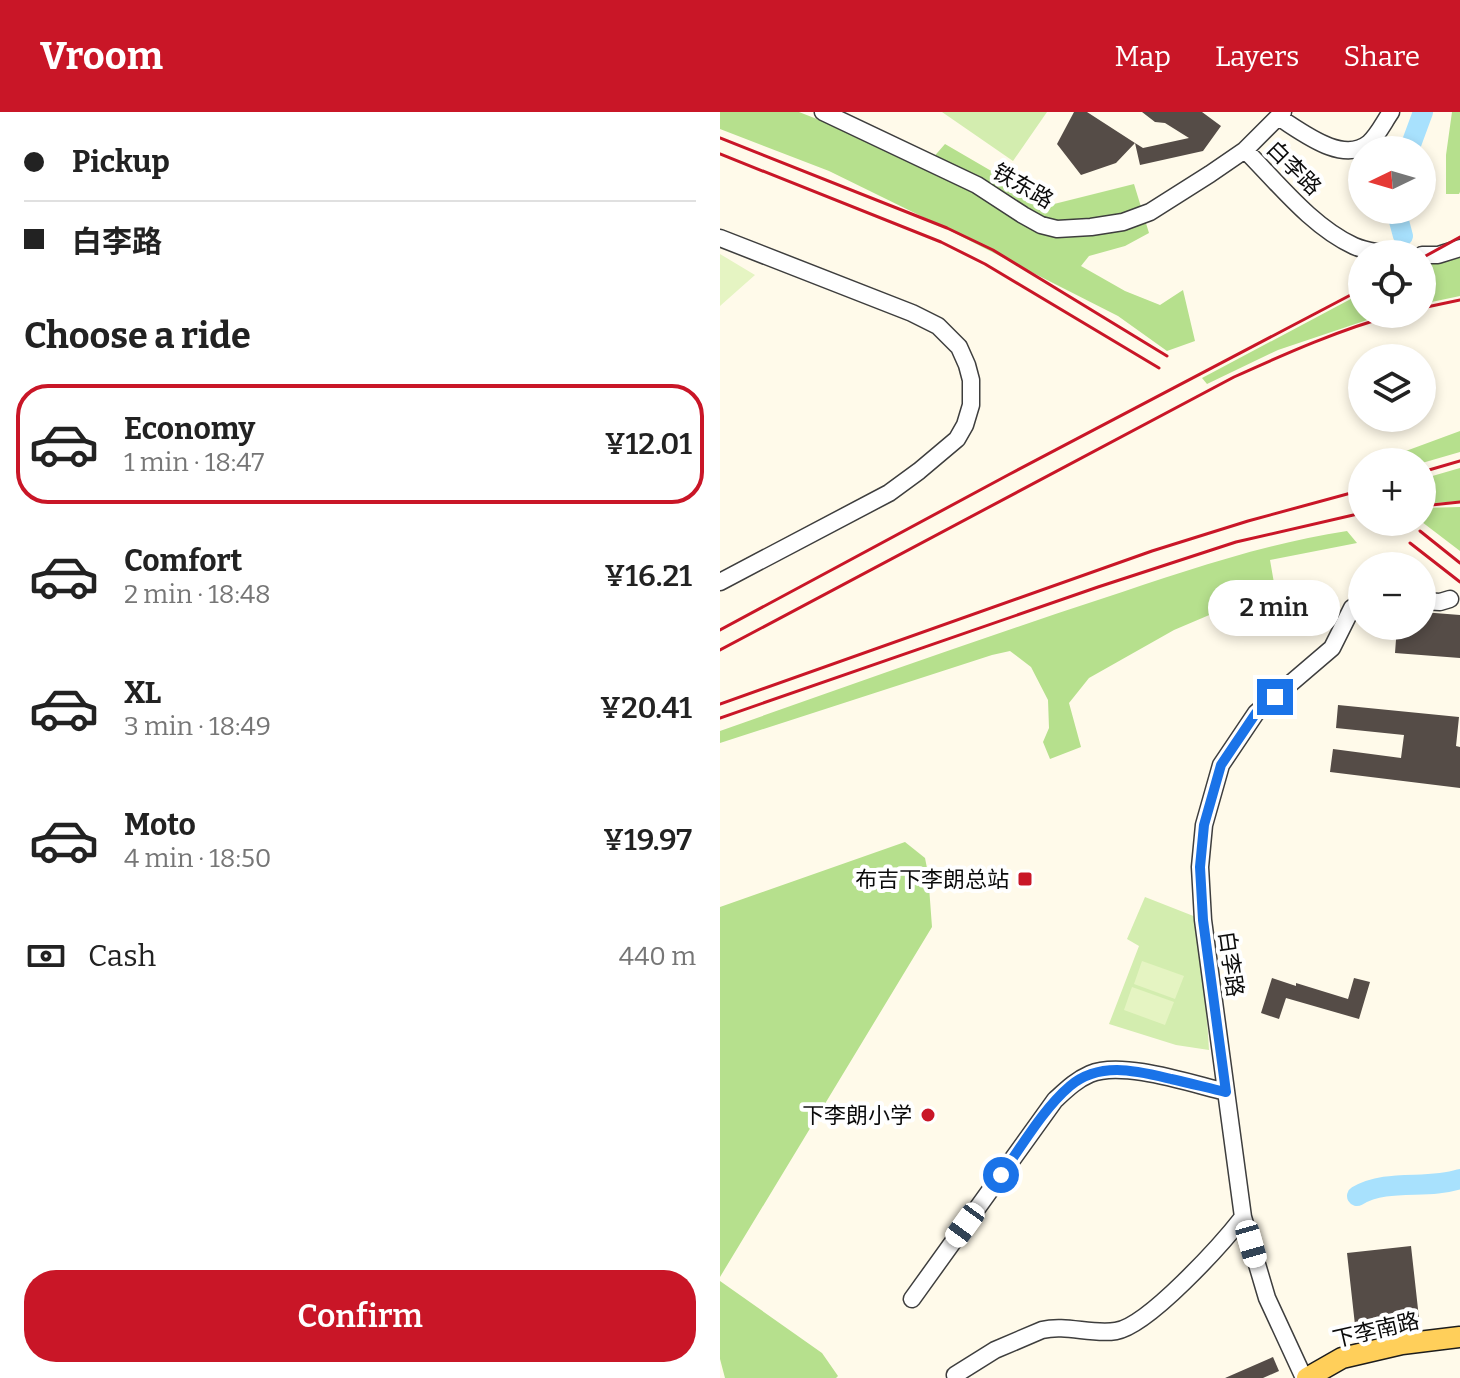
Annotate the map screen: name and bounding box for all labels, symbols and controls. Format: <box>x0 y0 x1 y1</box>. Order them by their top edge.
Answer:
text: Vroom <box>40 33 163 79</box>
text: Map <box>1114 40 1171 73</box>
text: Layers <box>1215 40 1299 73</box>
text: Share <box>1343 40 1420 73</box>
street label: 白李路 <box>1261 135 1327 201</box>
north arrow <box>1348 136 1436 224</box>
map controls <box>1348 136 1436 640</box>
text: Pickup <box>72 144 170 180</box>
street label: 铁东路 <box>988 158 1058 214</box>
text: 白李路 <box>72 224 162 260</box>
button: locate <box>1348 240 1436 328</box>
text: Choose a ride <box>24 314 251 358</box>
button: layers <box>1348 344 1436 432</box>
icon: car <box>28 408 100 480</box>
text: Economy <box>124 411 255 447</box>
text: ¥12.01 <box>605 426 692 462</box>
text: 1 min · 18:47 <box>124 447 264 478</box>
button: + <box>1348 448 1436 536</box>
icon: car <box>28 540 100 612</box>
text: Comfort <box>124 543 242 579</box>
button: − <box>1348 552 1436 640</box>
text: ¥16.21 <box>604 558 692 594</box>
text: 2 min · 18:48 <box>124 579 271 610</box>
callout: 2 min <box>1209 581 1341 637</box>
text: 2 min <box>1240 592 1308 623</box>
icon: car <box>28 672 100 744</box>
text: XL <box>124 675 161 711</box>
route end <box>1257 679 1293 715</box>
text: ¥20.41 <box>600 690 692 726</box>
text: 3 min · 18:49 <box>124 711 271 742</box>
icon: car <box>28 804 100 876</box>
text: Moto <box>124 807 196 843</box>
text: ¥19.97 <box>603 822 692 858</box>
text: 4 min · 18:50 <box>124 843 272 874</box>
place label: 布吉下李朗总站 <box>855 866 1009 893</box>
marker: 布吉下李朗总站 <box>1016 870 1034 888</box>
street label: 白李路 <box>1213 929 1249 999</box>
icon: cash <box>24 934 68 978</box>
text: Cash <box>88 938 156 974</box>
text: 440 m <box>619 941 696 972</box>
place label: 下李朗小学 <box>802 1102 912 1129</box>
marker: 下李朗小学 <box>919 1106 937 1124</box>
route start <box>983 1157 1019 1193</box>
car <box>941 1199 989 1251</box>
car <box>1233 1218 1269 1270</box>
button: Confirm <box>24 1270 696 1362</box>
street label: 下李南路 <box>1330 1307 1422 1353</box>

